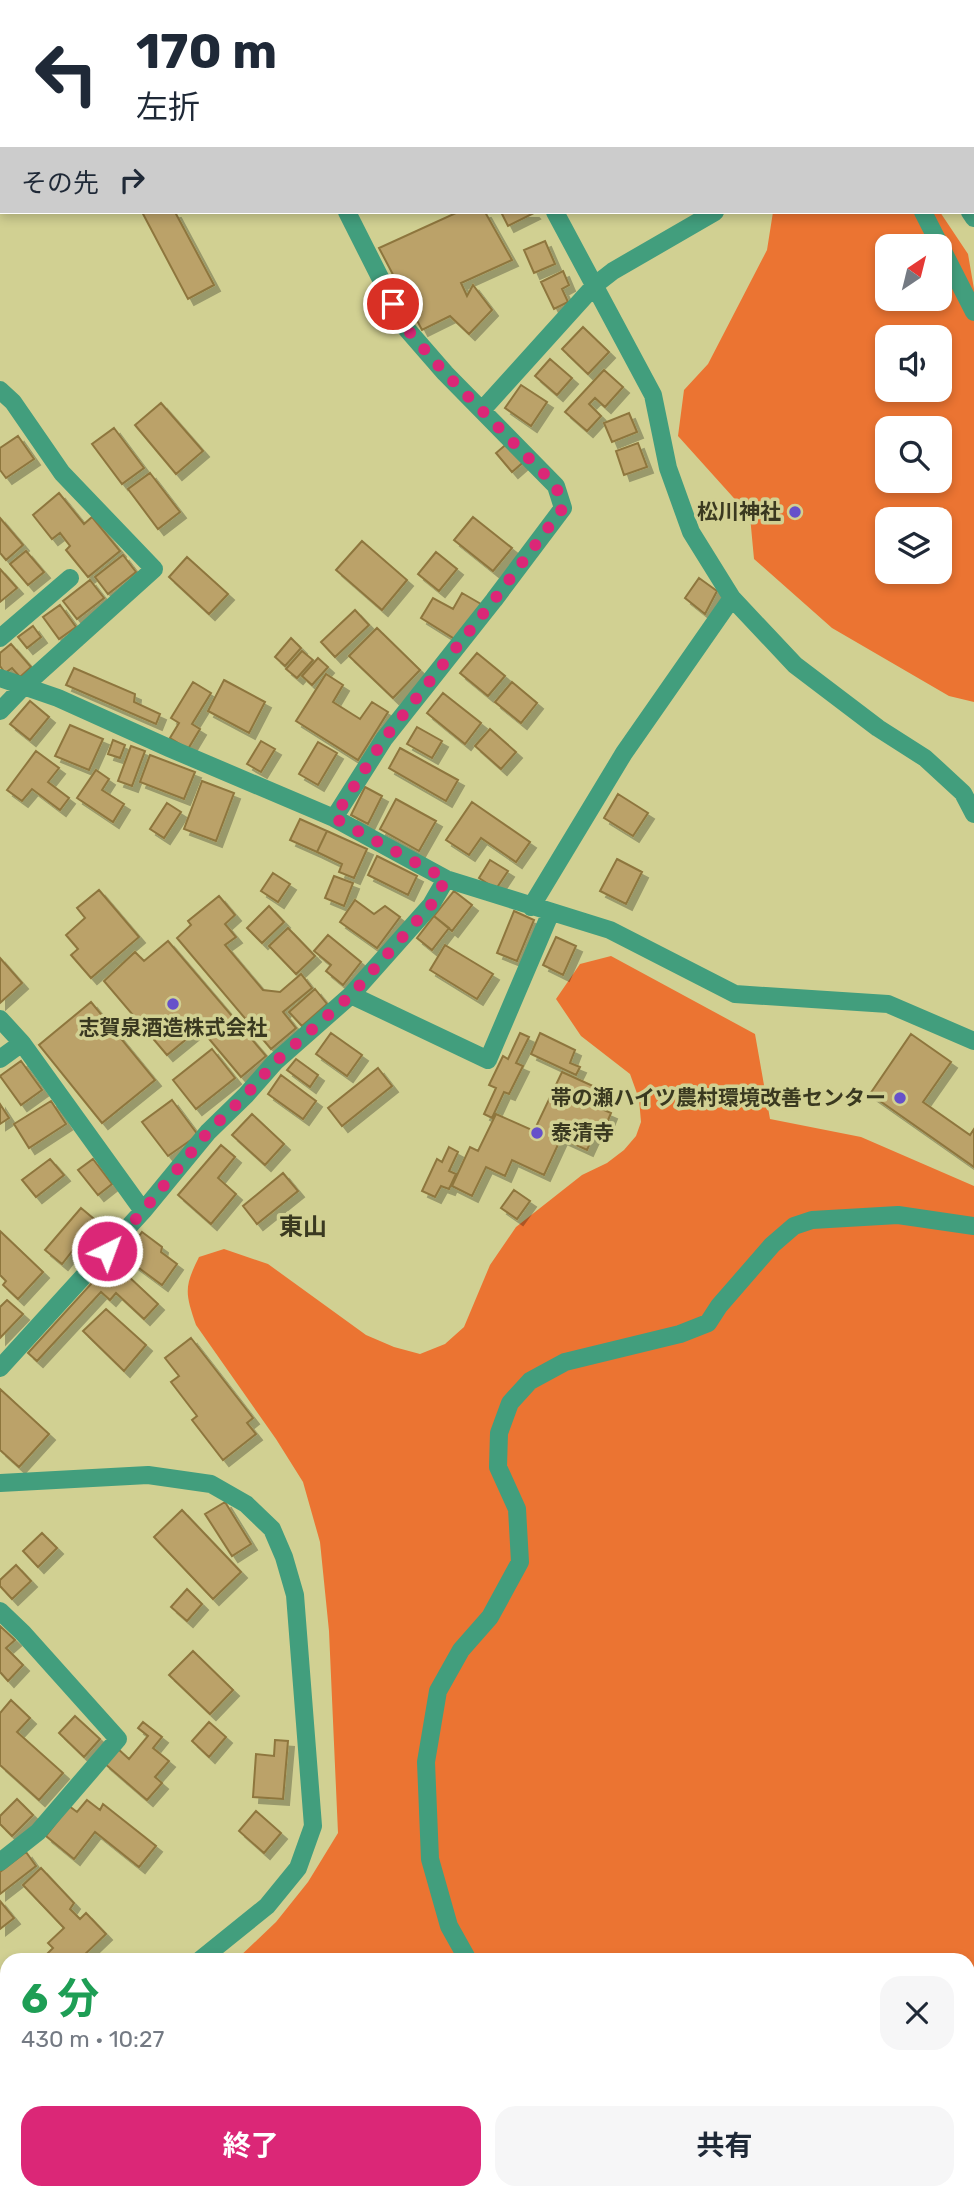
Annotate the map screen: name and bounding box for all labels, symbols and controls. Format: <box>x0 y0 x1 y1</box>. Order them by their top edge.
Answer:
text: 170 m <box>136 22 277 80</box>
icon: left <box>21 28 112 119</box>
text: 左折 <box>136 88 200 126</box>
icon: right <box>113 161 151 199</box>
text: その先 <box>21 168 99 199</box>
north arrow <box>875 234 952 312</box>
map controls <box>875 234 952 584</box>
pin <box>363 274 423 334</box>
icon: arrive <box>374 285 412 323</box>
button: sound <box>875 325 952 402</box>
button: search <box>875 416 952 493</box>
place label: 松川神社 <box>697 499 781 524</box>
marker: 松川神社 <box>787 504 803 520</box>
button: layers <box>875 507 952 584</box>
marker: 志賀泉酒造株式会社 <box>165 996 181 1012</box>
place label: 志賀泉酒造株式会社 <box>79 1015 268 1040</box>
place label: 帯の瀬ハイツ農村環境改善センター <box>550 1085 886 1110</box>
marker: 帯の瀬ハイツ農村環境改善センター <box>892 1090 908 1106</box>
place label: 泰清寺 <box>551 1120 614 1145</box>
marker: 泰清寺 <box>529 1125 545 1141</box>
district label: 東山 <box>279 1213 327 1241</box>
position arrow <box>70 1214 144 1288</box>
text: 6 分 <box>21 1974 99 2024</box>
button: close <box>880 1976 954 2050</box>
text: 430 m · 10:27 <box>21 2025 164 2053</box>
button: 終了 <box>21 2106 481 2186</box>
button: 共有 <box>495 2106 954 2186</box>

